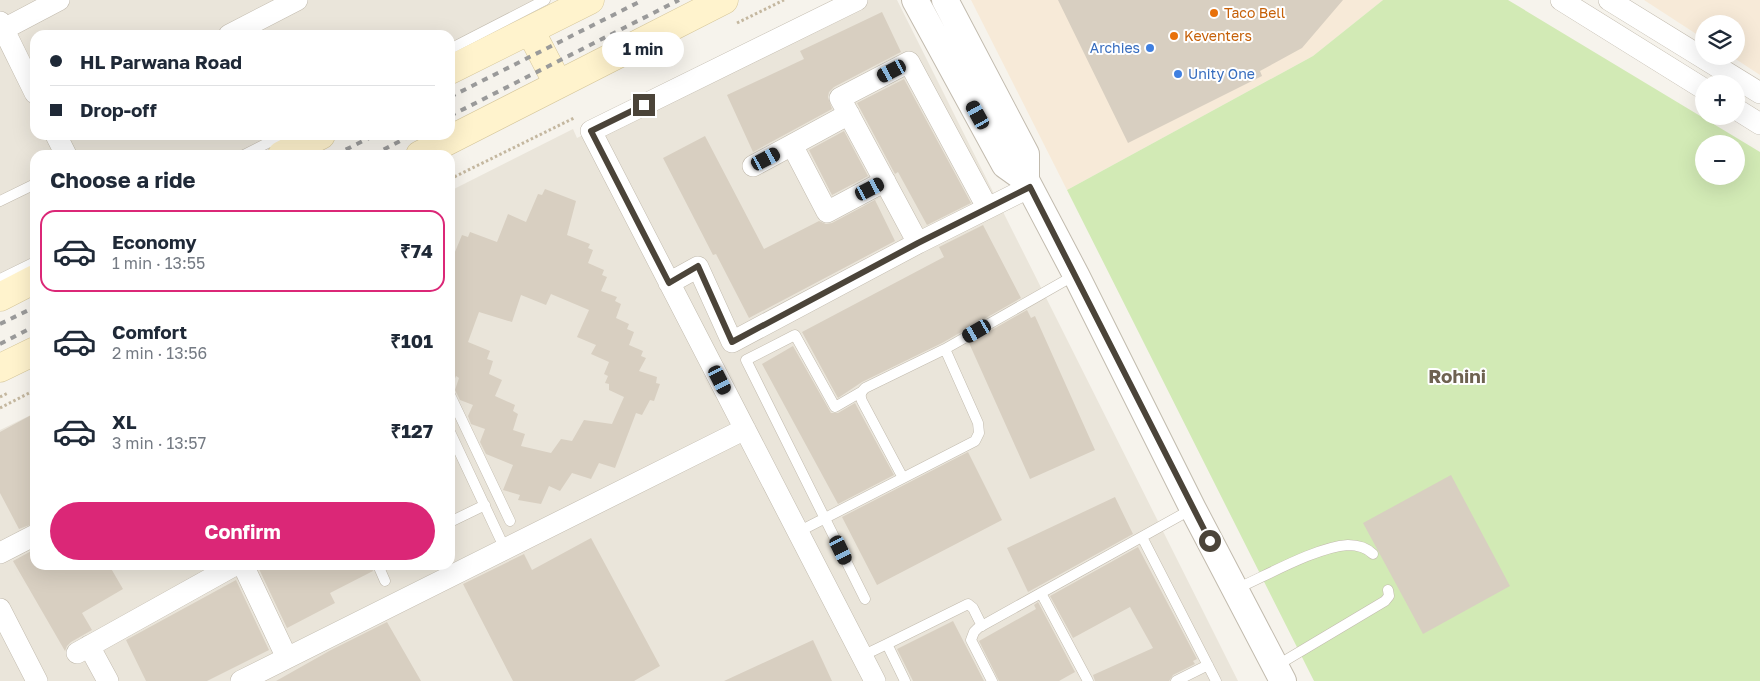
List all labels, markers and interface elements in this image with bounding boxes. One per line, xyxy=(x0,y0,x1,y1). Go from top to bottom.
place label: Taco Bell xyxy=(1224,4,1285,21)
marker: Taco Bell xyxy=(1208,7,1220,19)
map controls xyxy=(1695,15,1745,185)
button: layers xyxy=(1695,15,1745,65)
place label: Keventers xyxy=(1184,27,1252,44)
marker: Keventers xyxy=(1168,30,1180,42)
callout: 1 min xyxy=(603,32,685,68)
text: 1 min xyxy=(623,39,663,59)
place label: Archies xyxy=(1090,39,1140,56)
marker: Archies xyxy=(1144,42,1156,54)
text: HL Parwana Road xyxy=(80,50,242,73)
car xyxy=(875,57,908,85)
place label: Unity One xyxy=(1188,65,1255,82)
marker: Unity One xyxy=(1172,68,1184,80)
button: + xyxy=(1695,75,1745,125)
route end xyxy=(633,94,655,116)
text: Drop-off xyxy=(80,98,157,121)
car xyxy=(964,98,991,132)
button: − xyxy=(1695,135,1745,185)
car xyxy=(749,145,782,173)
text: Choose a ride xyxy=(50,166,196,193)
car xyxy=(853,176,886,202)
icon: car xyxy=(52,229,97,274)
text: Economy xyxy=(112,230,197,253)
text: ₹74 xyxy=(400,239,433,262)
text: 1 min · 13:55 xyxy=(112,253,205,273)
car xyxy=(960,317,993,345)
icon: car xyxy=(52,319,97,364)
text: Comfort xyxy=(112,320,187,343)
text: ₹101 xyxy=(390,329,433,352)
text: 2 min · 13:56 xyxy=(112,343,207,363)
car xyxy=(706,363,733,397)
district label: Rohini xyxy=(1428,364,1486,387)
icon: car xyxy=(52,409,97,454)
text: XL xyxy=(112,410,137,433)
text: ₹127 xyxy=(390,419,433,442)
text: 3 min · 13:57 xyxy=(112,433,206,453)
button: Confirm xyxy=(50,502,435,560)
route start xyxy=(1199,530,1221,552)
car xyxy=(827,533,854,567)

